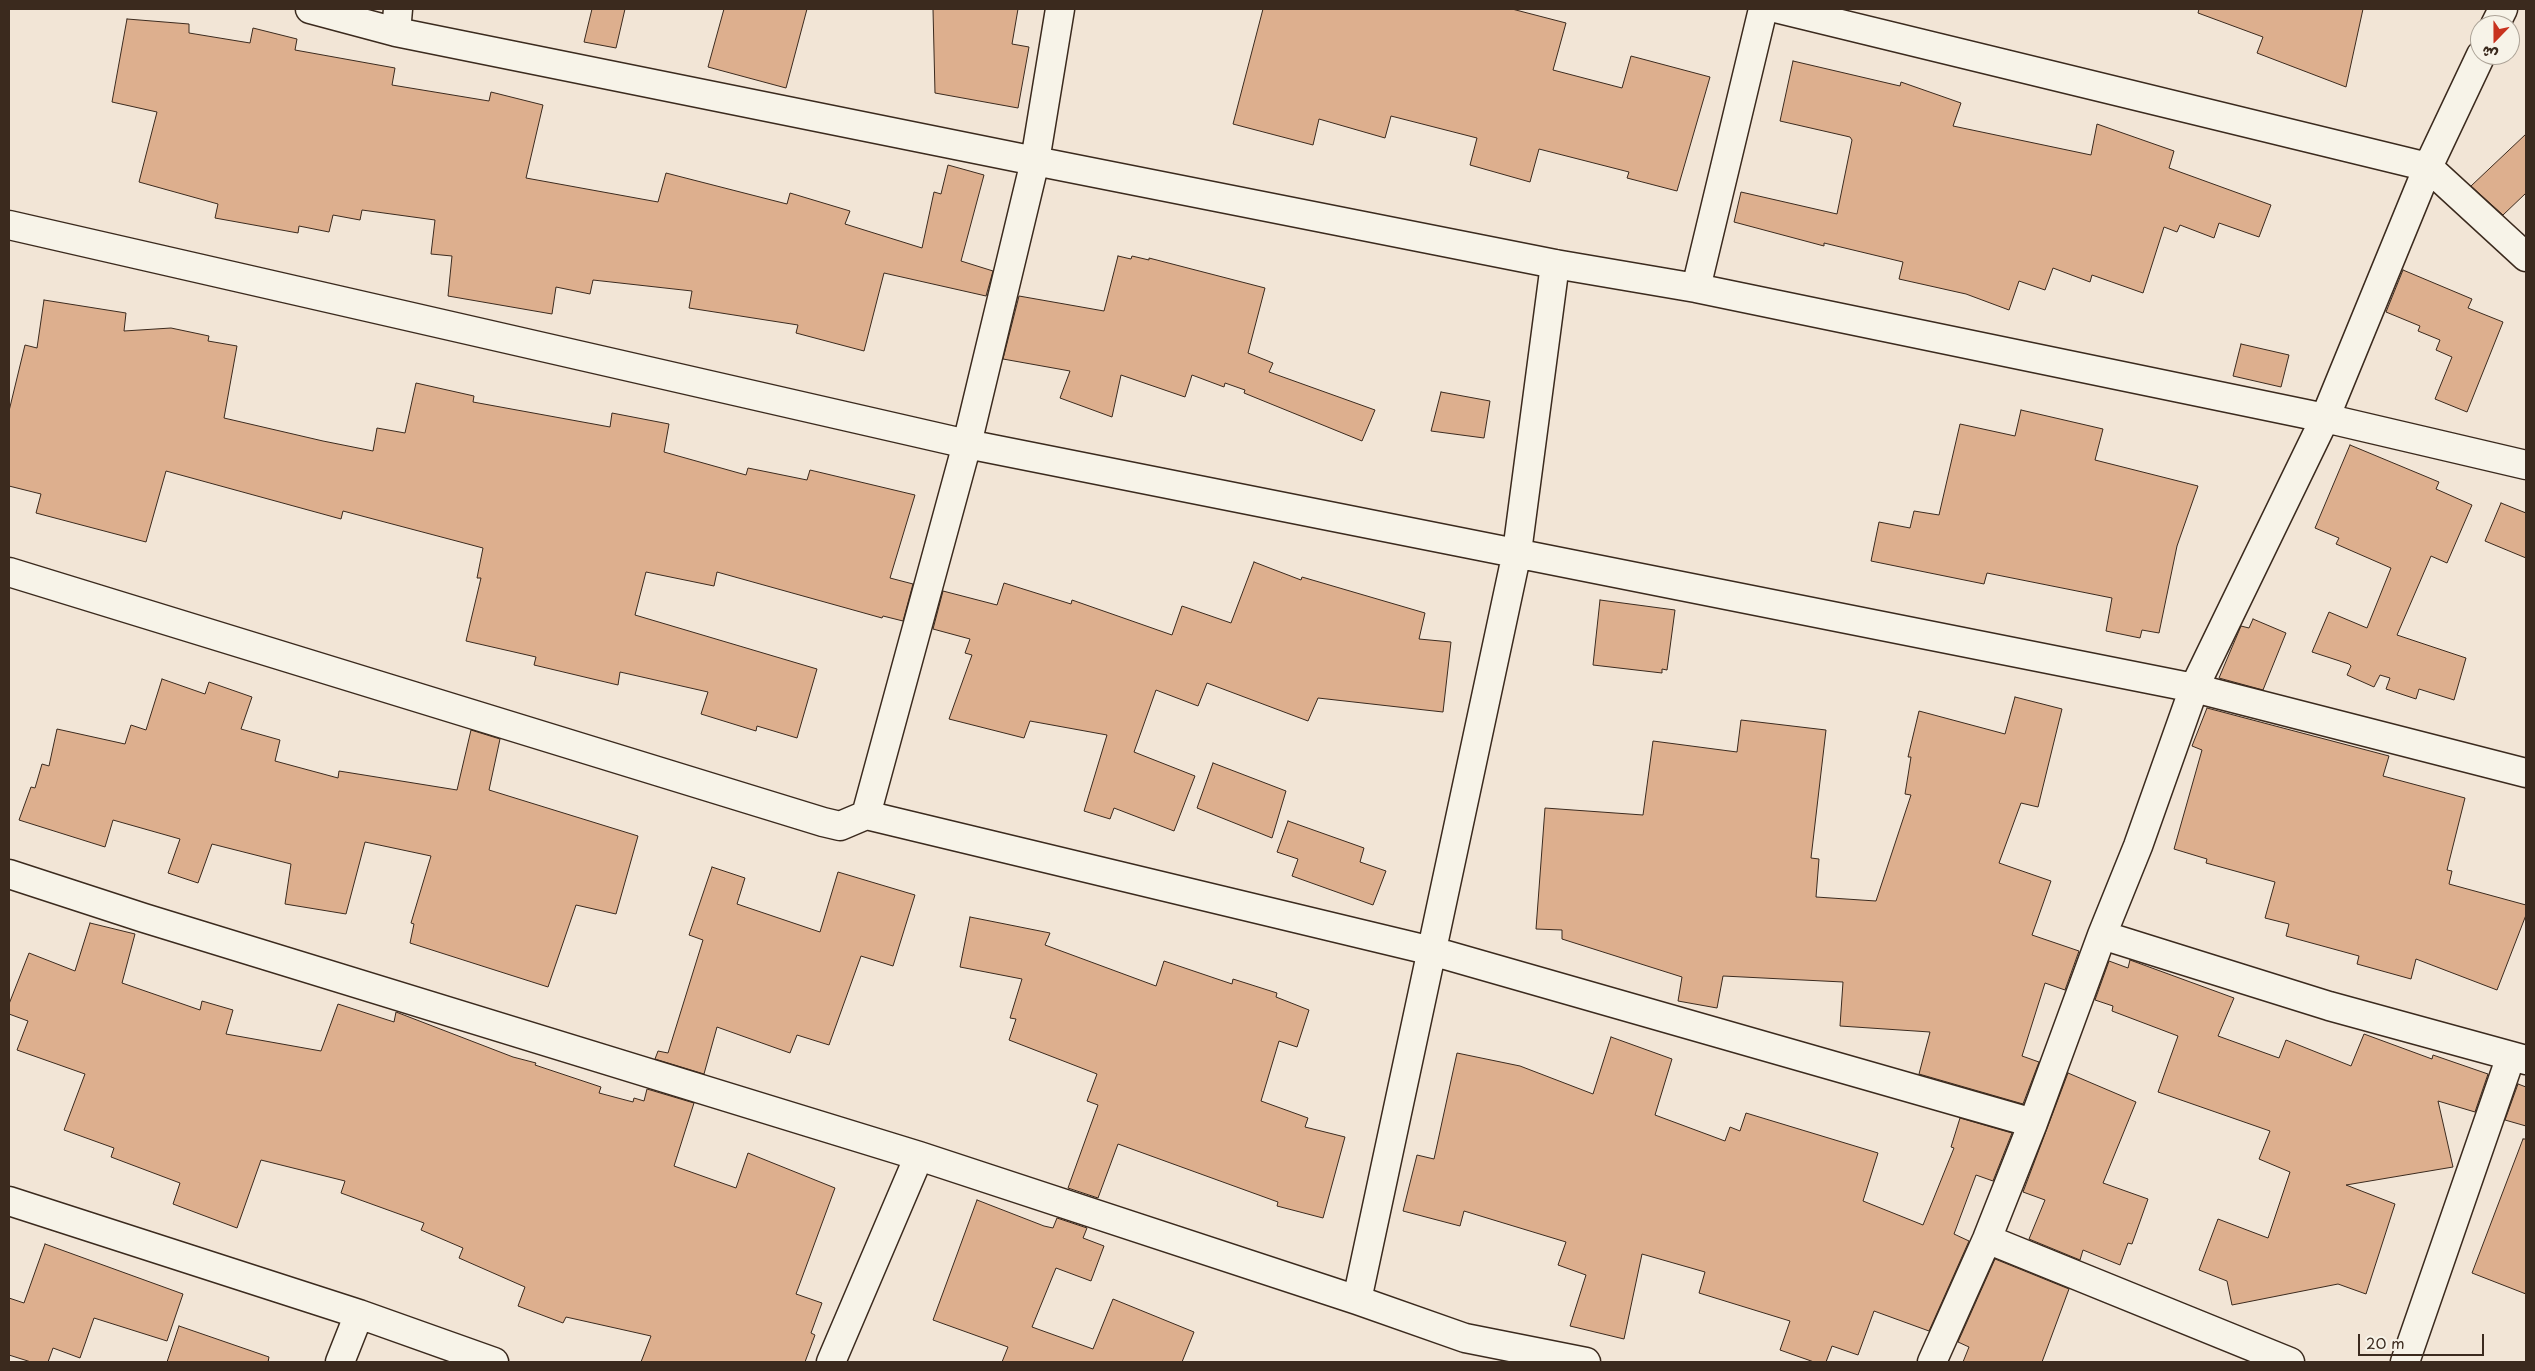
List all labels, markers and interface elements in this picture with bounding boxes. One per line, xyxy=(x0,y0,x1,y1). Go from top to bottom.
north arrow xyxy=(2470,15,2520,65)
text: ش xyxy=(2478,41,2501,66)
scale bar xyxy=(2360,1324,2486,1356)
text: 20 m xyxy=(2366,1331,2405,1354)

